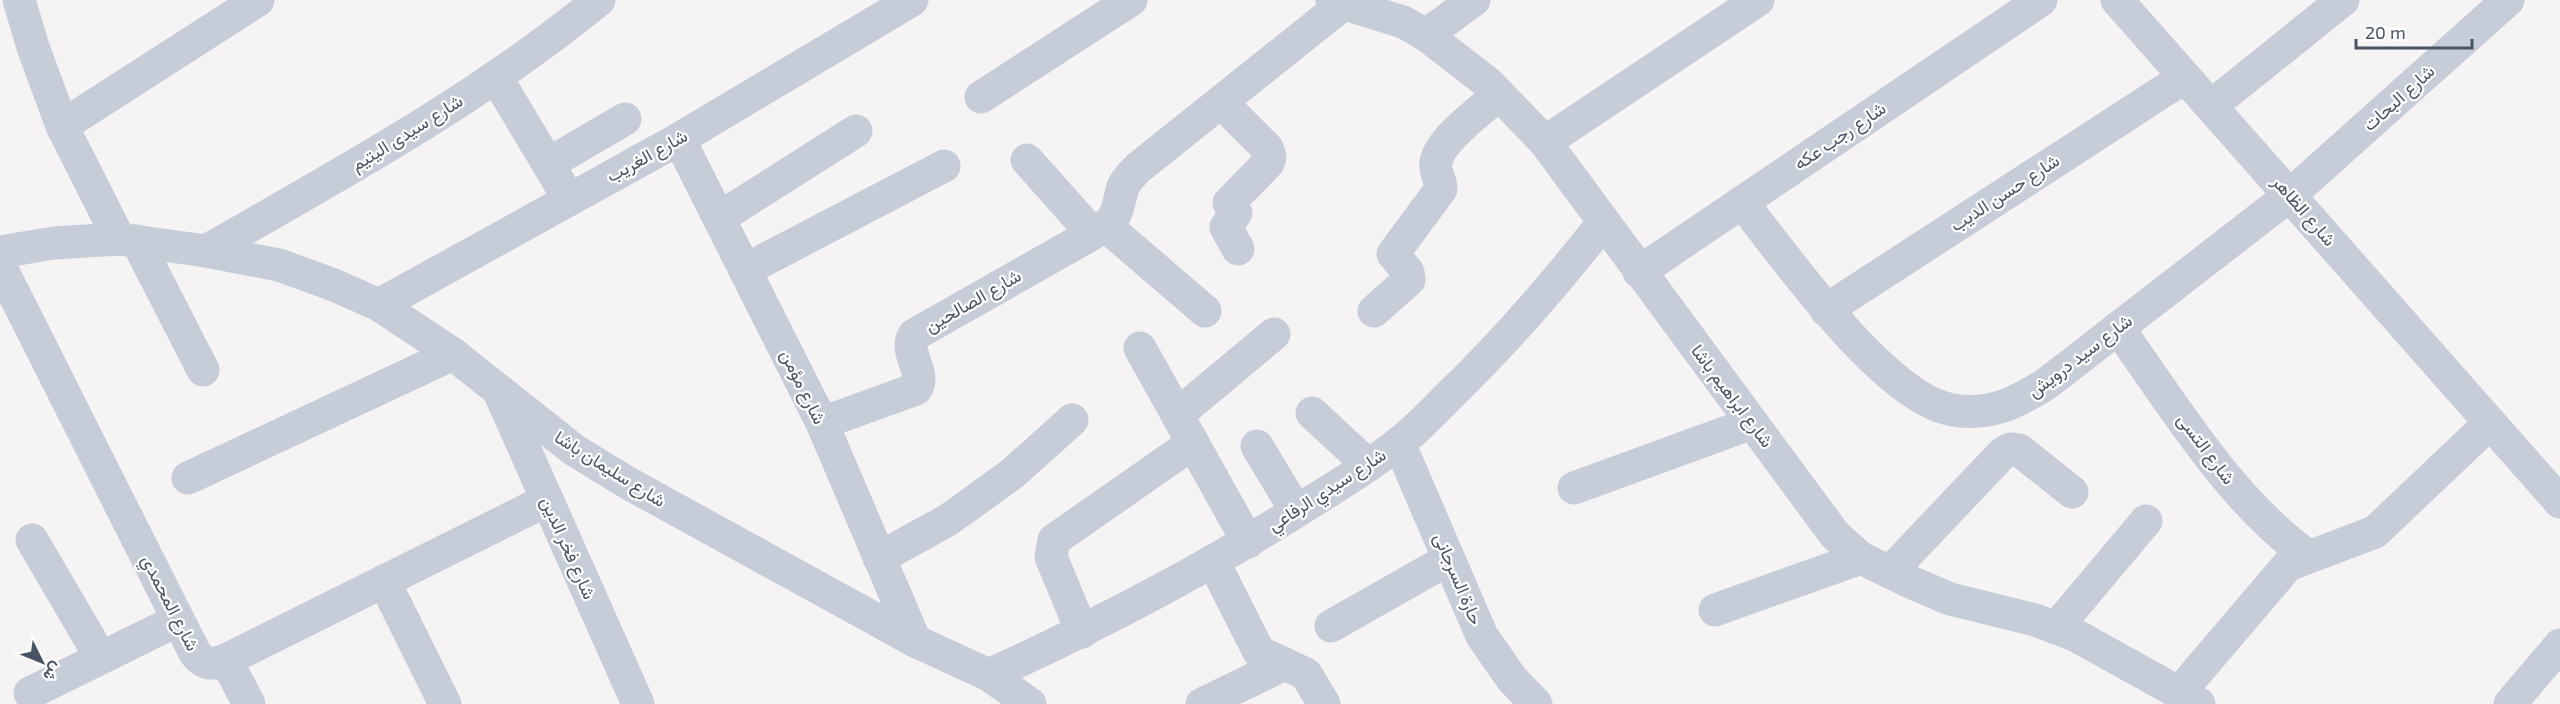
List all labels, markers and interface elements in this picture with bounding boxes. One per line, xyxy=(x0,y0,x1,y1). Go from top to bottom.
scale bar xyxy=(2356,12,2472,50)
text: 20 m xyxy=(2365,21,2406,43)
street label: شارع البحات xyxy=(2358,59,2440,137)
street label: شارع سيدى اليتيم xyxy=(347,89,467,177)
street label: شارع رجب عكه xyxy=(1789,97,1891,175)
street label: شارع الغريب xyxy=(602,124,692,188)
street label: شارع حسن الديب xyxy=(1946,149,2064,237)
street label: شارع الظاهر xyxy=(2266,170,2341,251)
street label: شارع الصالحين xyxy=(921,264,1025,338)
street label: شارع سيد درويش xyxy=(2023,309,2137,403)
street label: شارع ابراهيم باشا xyxy=(1685,340,1779,452)
street label: شارع مؤمن xyxy=(775,346,831,428)
street label: شارع التسى xyxy=(2171,409,2241,489)
street label: شارع سليمان باشا xyxy=(550,425,670,513)
street label: شارع سيدي الرفاعي xyxy=(1263,443,1392,540)
street label: شارع فخر الدين xyxy=(535,493,601,603)
street label: حارة السرجانى xyxy=(1429,529,1488,628)
street label: شارع المحمدي xyxy=(133,551,204,656)
north arrow xyxy=(12,632,72,692)
text: ش xyxy=(39,658,67,686)

